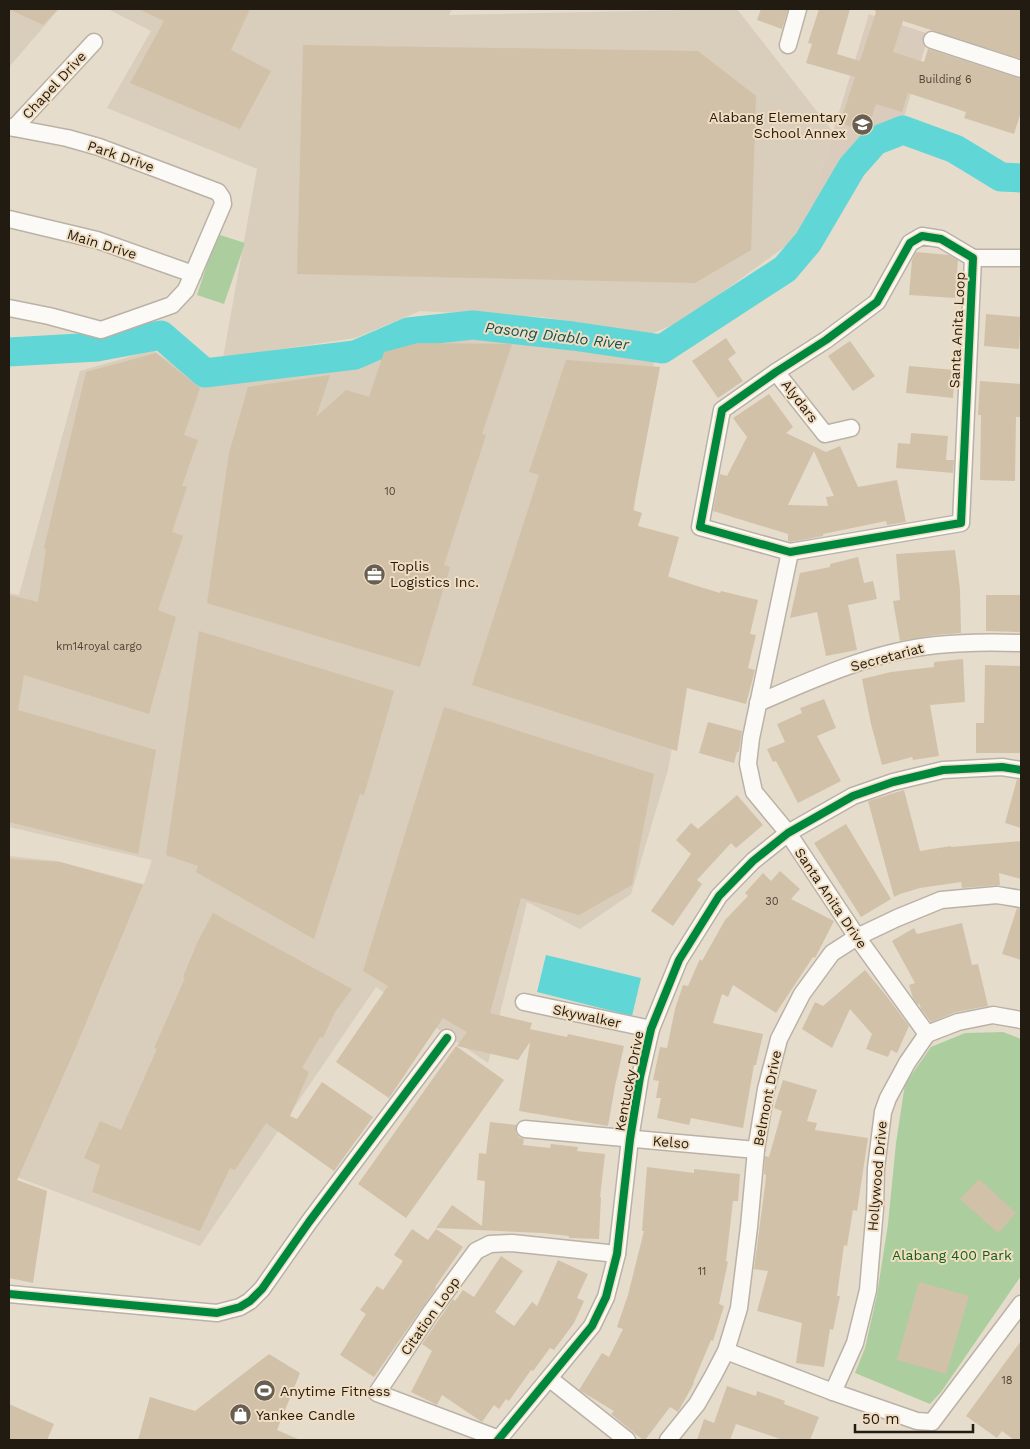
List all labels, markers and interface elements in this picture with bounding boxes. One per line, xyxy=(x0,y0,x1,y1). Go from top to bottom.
street label: Chapel Drive xyxy=(19,48,89,122)
house number: Building 6 xyxy=(918,73,972,86)
place label: Alabang Elementary School Annex xyxy=(709,109,847,141)
school or university icon: Alabang Elementary School Annex xyxy=(850,113,874,137)
street label: Park Drive xyxy=(86,137,156,175)
street label: Main Drive xyxy=(65,226,139,262)
street label: Santa Anita Loop xyxy=(946,271,968,389)
water label: Pasong Diablo River xyxy=(484,318,631,354)
street label: Alydars xyxy=(778,376,822,426)
house number: 10 xyxy=(384,485,396,498)
place label: Toplis Logistics Inc. xyxy=(390,558,479,590)
office icon: Toplis Logistics Inc. xyxy=(362,562,386,586)
house number: km14royal cargo xyxy=(56,640,142,653)
street label: Secretariat xyxy=(849,640,925,674)
street label: Santa Anita Drive xyxy=(791,845,871,951)
house number: 30 xyxy=(765,895,779,908)
street label: Skywalker xyxy=(551,1001,623,1031)
street label: Kentucky Drive xyxy=(611,1029,647,1133)
street label: Belmont Drive xyxy=(750,1049,784,1147)
street label: Hollywood Drive xyxy=(864,1120,890,1232)
street label: Kelso xyxy=(652,1132,690,1152)
park label: Alabang 400 Park xyxy=(892,1247,1012,1263)
house number: 11 xyxy=(698,1265,706,1278)
street label: Citation Loop xyxy=(397,1274,463,1358)
house number: 18 xyxy=(1001,1374,1013,1387)
sports icon: Anytime Fitness xyxy=(252,1379,276,1403)
place label: Anytime Fitness xyxy=(280,1383,390,1399)
scale bar xyxy=(855,1402,972,1434)
shop icon: Yankee Candle xyxy=(228,1403,252,1427)
place label: Yankee Candle xyxy=(256,1407,355,1423)
text: 50 m xyxy=(862,1410,899,1428)

